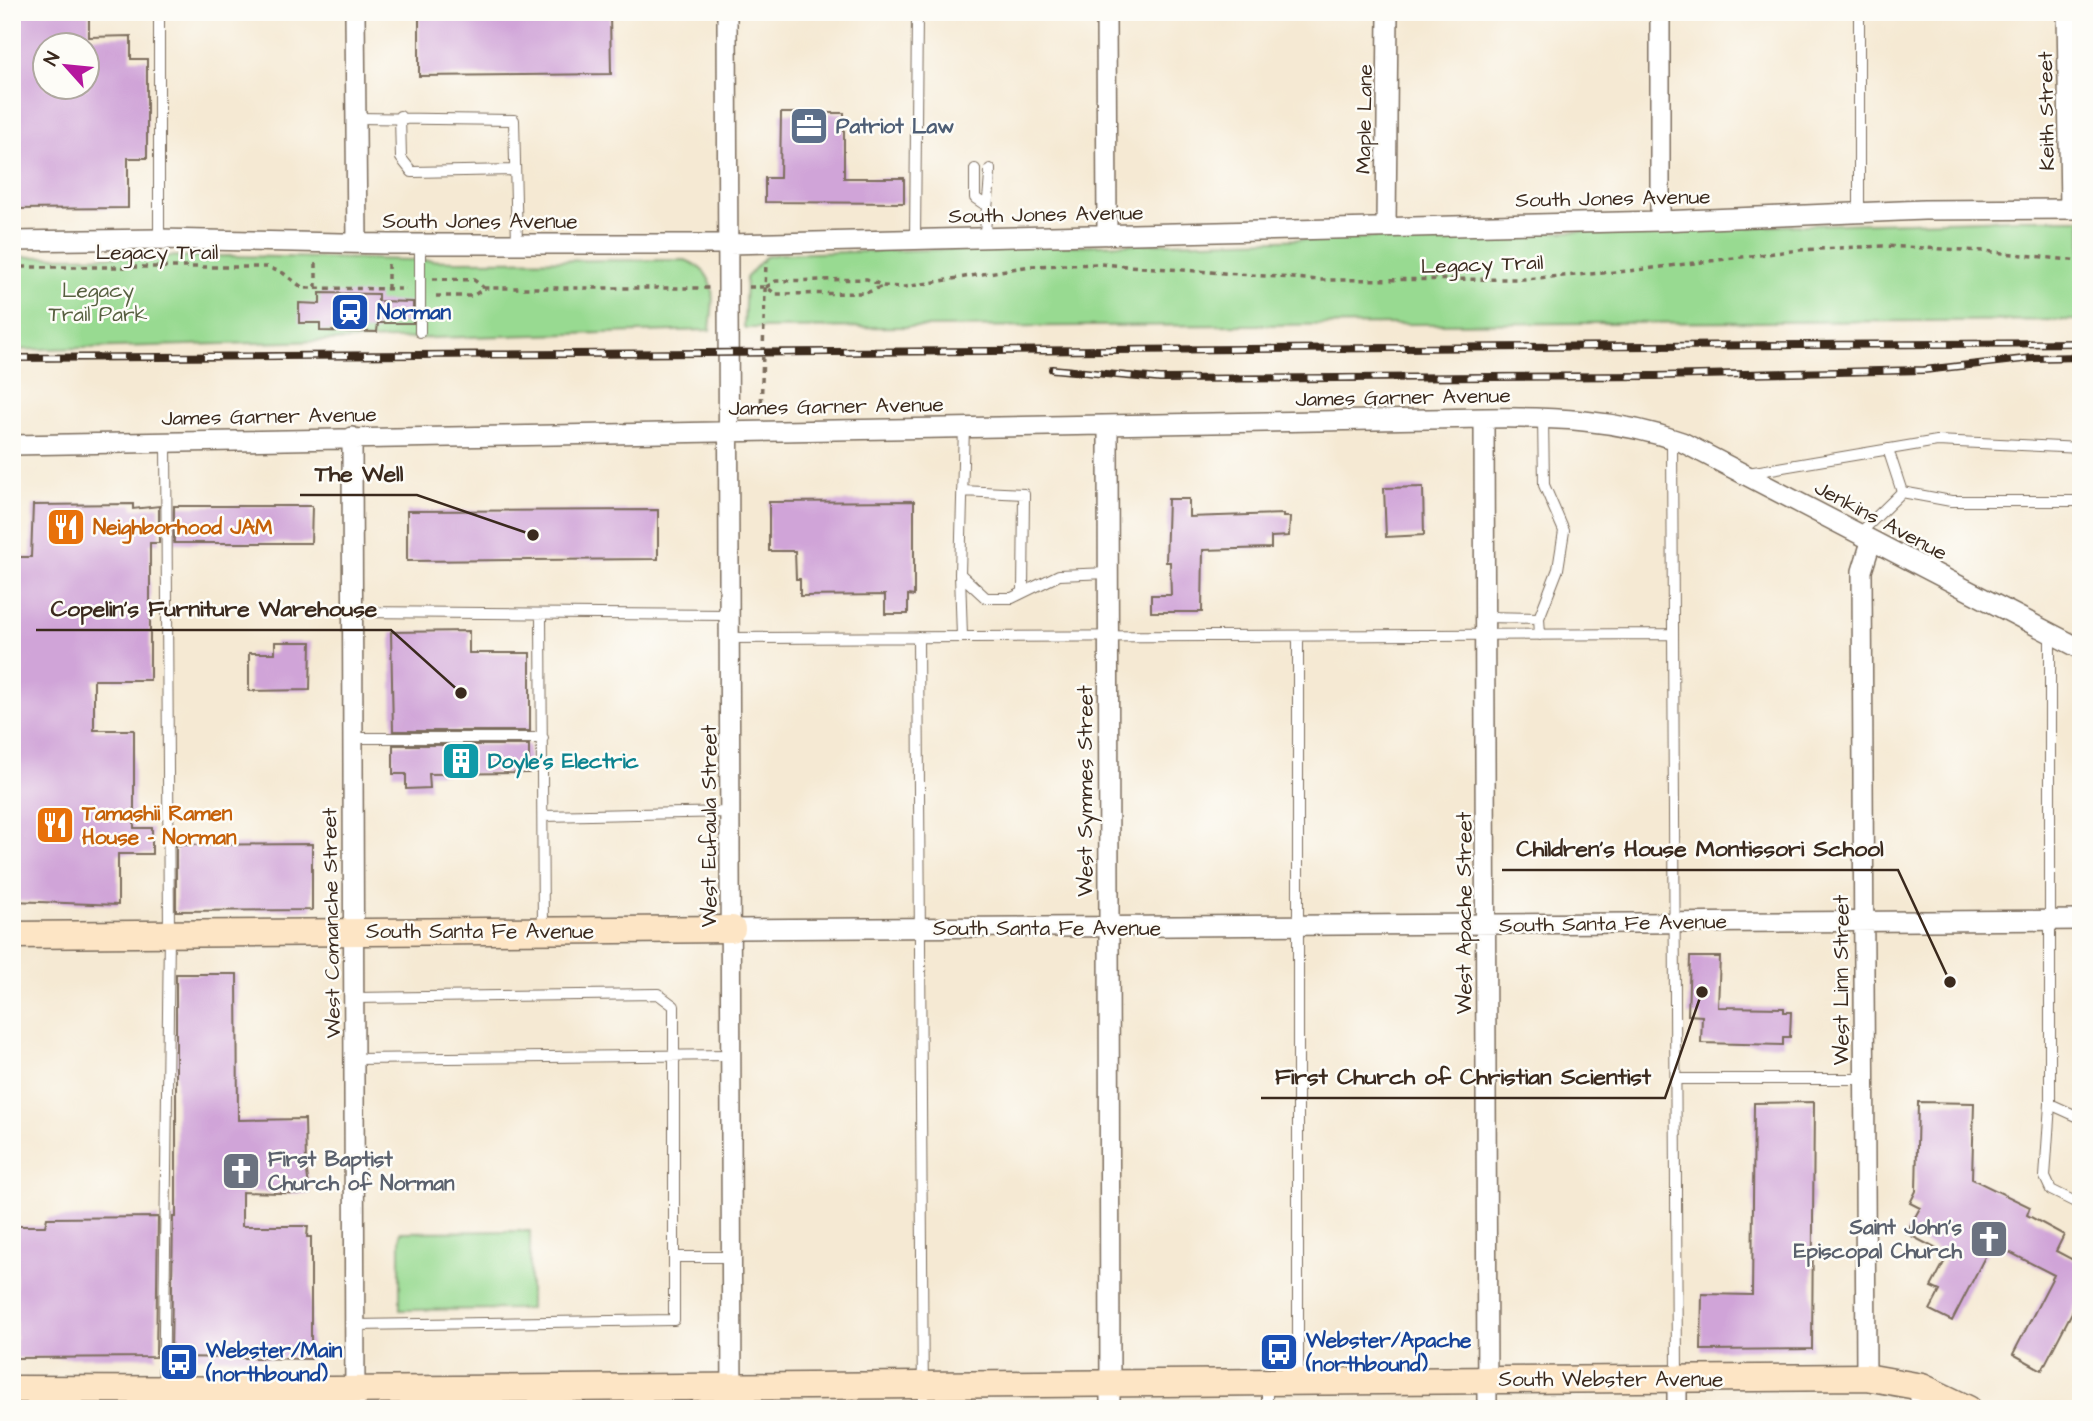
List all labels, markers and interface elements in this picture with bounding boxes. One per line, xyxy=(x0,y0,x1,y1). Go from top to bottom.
north arrow xyxy=(32,32,102,102)
text: N xyxy=(37,47,67,70)
street label: Keith Street xyxy=(2031,51,2062,171)
street label: Maple Lane xyxy=(1349,64,1381,174)
office icon: Patriot Law xyxy=(788,105,830,147)
place label: Patriot Law xyxy=(836,112,954,141)
street label: South Jones Avenue xyxy=(1515,182,1711,215)
street label: South Jones Avenue xyxy=(948,198,1144,231)
street label: South Jones Avenue xyxy=(382,207,578,236)
street label: Legacy Trail xyxy=(96,238,218,269)
street label: Legacy Trail xyxy=(1420,248,1544,283)
park label: Legacy Trail Park xyxy=(49,276,148,329)
station icon: Norman xyxy=(329,291,371,333)
place label: Norman xyxy=(377,298,452,327)
street label: James Garner Avenue xyxy=(1295,381,1511,414)
street label: James Garner Avenue xyxy=(728,390,944,423)
street label: James Garner Avenue xyxy=(161,400,377,433)
callout: The Well xyxy=(300,451,417,495)
text: The Well xyxy=(314,458,404,490)
street label: Jenkins Avenue xyxy=(1809,473,1952,568)
restaurant icon: Neighborhood JAM xyxy=(45,506,87,548)
place label: Neighborhood JAM xyxy=(93,513,273,544)
callout: Copelin's Furniture Warehouse xyxy=(36,586,391,630)
text: Copelin's Furniture Warehouse xyxy=(51,593,378,625)
street label: West Symmes Street xyxy=(1071,685,1102,897)
street label: West Eufaula Street xyxy=(695,724,724,927)
building icon: Doyle's Electric xyxy=(440,740,482,782)
place label: Doyle's Electric xyxy=(488,747,640,779)
place label: Tamashii Ramen House - Norman xyxy=(81,799,237,852)
restaurant icon: Tamashii Ramen House - Norman xyxy=(34,804,76,846)
street label: West Comanche Street xyxy=(315,807,348,1039)
street label: West Apache Street xyxy=(1450,811,1480,1014)
callout: Children's House Montissori School xyxy=(1502,826,1898,870)
text: Children's House Montissori School xyxy=(1516,833,1884,865)
street label: West Linn Street xyxy=(1827,894,1856,1065)
street label: South Santa Fe Avenue xyxy=(1499,907,1727,940)
street label: South Santa Fe Avenue xyxy=(933,914,1161,943)
street label: South Santa Fe Avenue xyxy=(366,917,594,946)
callout: First Church of Christian Scientist xyxy=(1261,1054,1665,1098)
text: First Church of Christian Scientist xyxy=(1275,1061,1652,1093)
place label: First Baptist Church of Norman xyxy=(268,1145,455,1198)
church icon: First Baptist Church of Norman xyxy=(220,1150,262,1192)
place label: Saint John's Episcopal Church xyxy=(1794,1213,1963,1267)
church icon: Saint John's Episcopal Church xyxy=(1968,1218,2010,1260)
place label: Webster/Apache (northbound) xyxy=(1305,1326,1472,1379)
bus stop icon: Webster/Apache (northbound) xyxy=(1258,1331,1300,1373)
place label: Webster/Main (northbound) xyxy=(205,1336,343,1389)
bus stop icon: Webster/Main (northbound) xyxy=(158,1341,200,1383)
street label: South Webster Avenue xyxy=(1499,1365,1723,1394)

